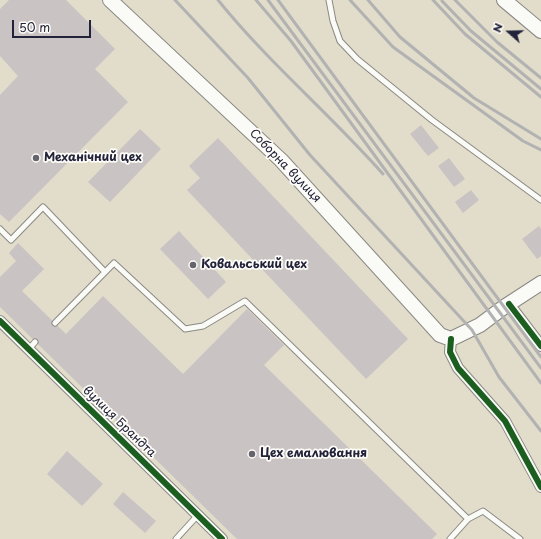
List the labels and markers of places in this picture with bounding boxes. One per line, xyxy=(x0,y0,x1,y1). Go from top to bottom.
place label: Механічний цех xyxy=(44,151,142,165)
marker: Механічний цех xyxy=(31,153,41,163)
place label: Ковальський цех xyxy=(201,258,307,272)
marker: Ковальський цех xyxy=(188,260,198,270)
place label: Цех емалювання xyxy=(260,447,367,461)
marker: Цех емалювання xyxy=(247,449,257,459)

